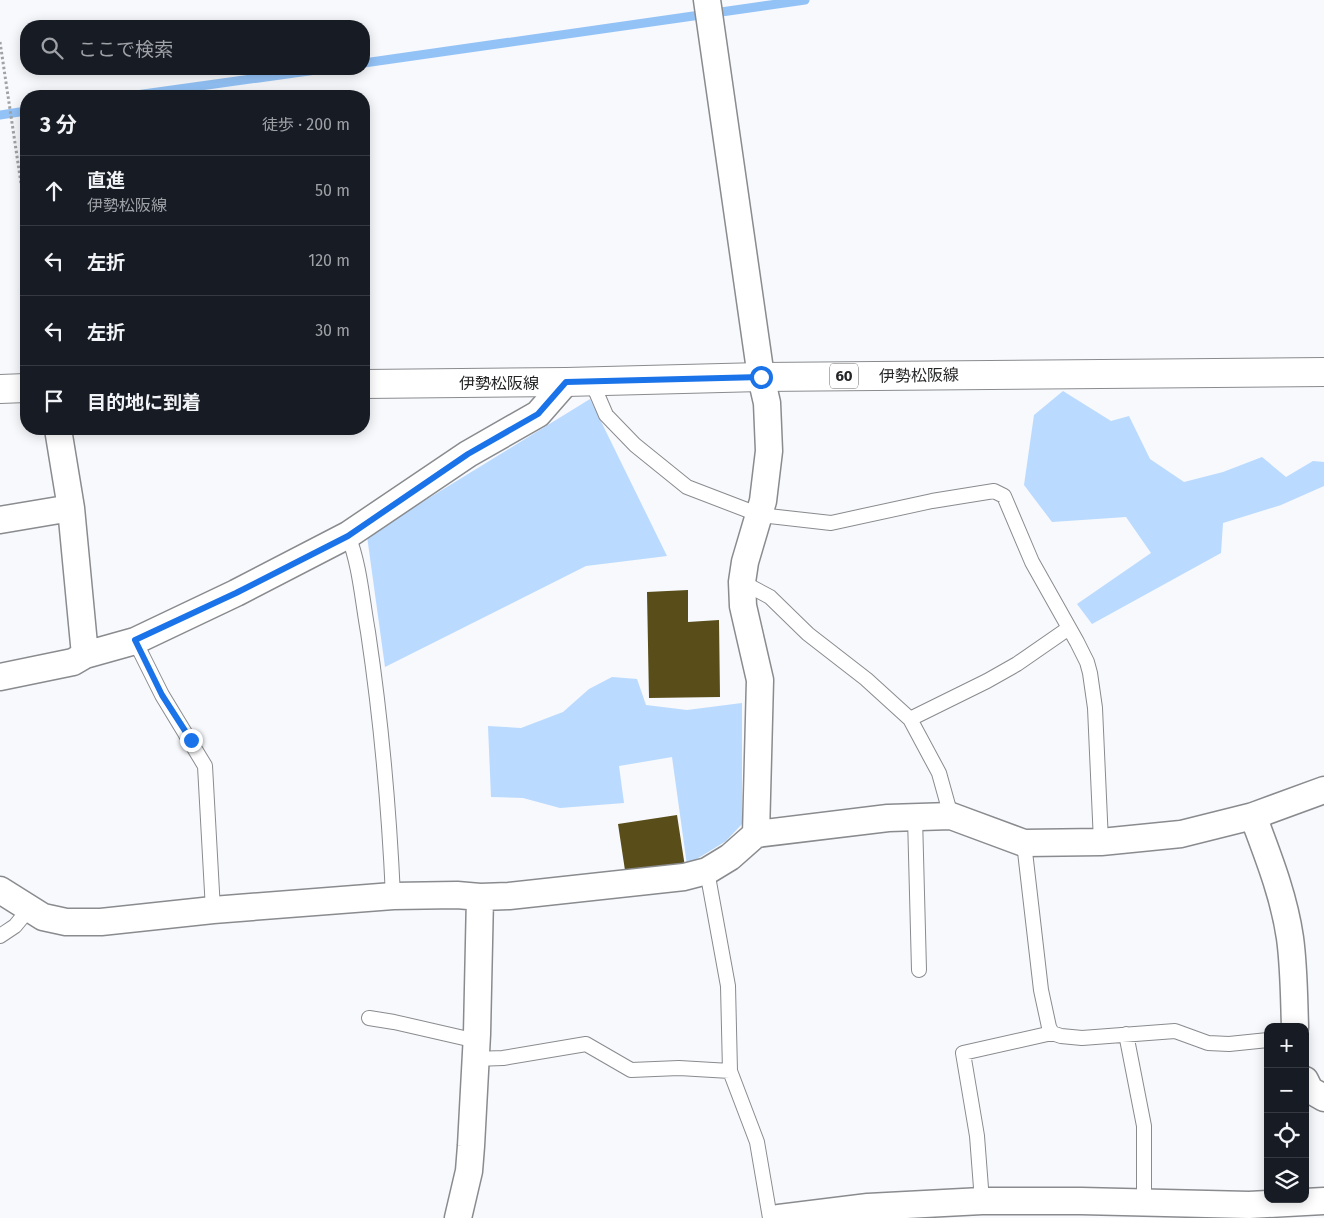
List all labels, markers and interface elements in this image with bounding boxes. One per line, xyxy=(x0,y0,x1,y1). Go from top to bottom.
search box xyxy=(20,20,370,75)
icon: search xyxy=(38,34,66,62)
text: ここで検索 xyxy=(78,38,173,61)
text: 3 分 xyxy=(40,112,77,138)
text: 徒歩 · 200 m xyxy=(262,115,350,134)
text: 直進 xyxy=(87,169,125,192)
icon: ahead xyxy=(40,177,68,205)
text: 50 m xyxy=(315,181,350,200)
text: 伊勢松阪線 xyxy=(87,196,167,215)
icon: left xyxy=(40,247,68,275)
text: 左折 xyxy=(87,251,125,274)
text: 120 m xyxy=(308,251,350,270)
icon: left xyxy=(40,317,68,345)
text: 左折 xyxy=(87,321,125,344)
text: 30 m xyxy=(315,321,350,340)
road number: 60 xyxy=(830,364,858,388)
street label: 伊勢松阪線 xyxy=(879,365,959,386)
route start xyxy=(750,366,773,389)
street label: 伊勢松阪線 xyxy=(459,374,539,393)
icon: arrive xyxy=(40,387,68,415)
text: 目的地に到着 xyxy=(87,391,201,414)
route end xyxy=(180,729,203,752)
map controls xyxy=(1264,1023,1309,1203)
button: + xyxy=(1264,1023,1309,1068)
button: − xyxy=(1264,1068,1309,1113)
button: locate xyxy=(1264,1113,1309,1158)
button: layers xyxy=(1264,1158,1309,1203)

